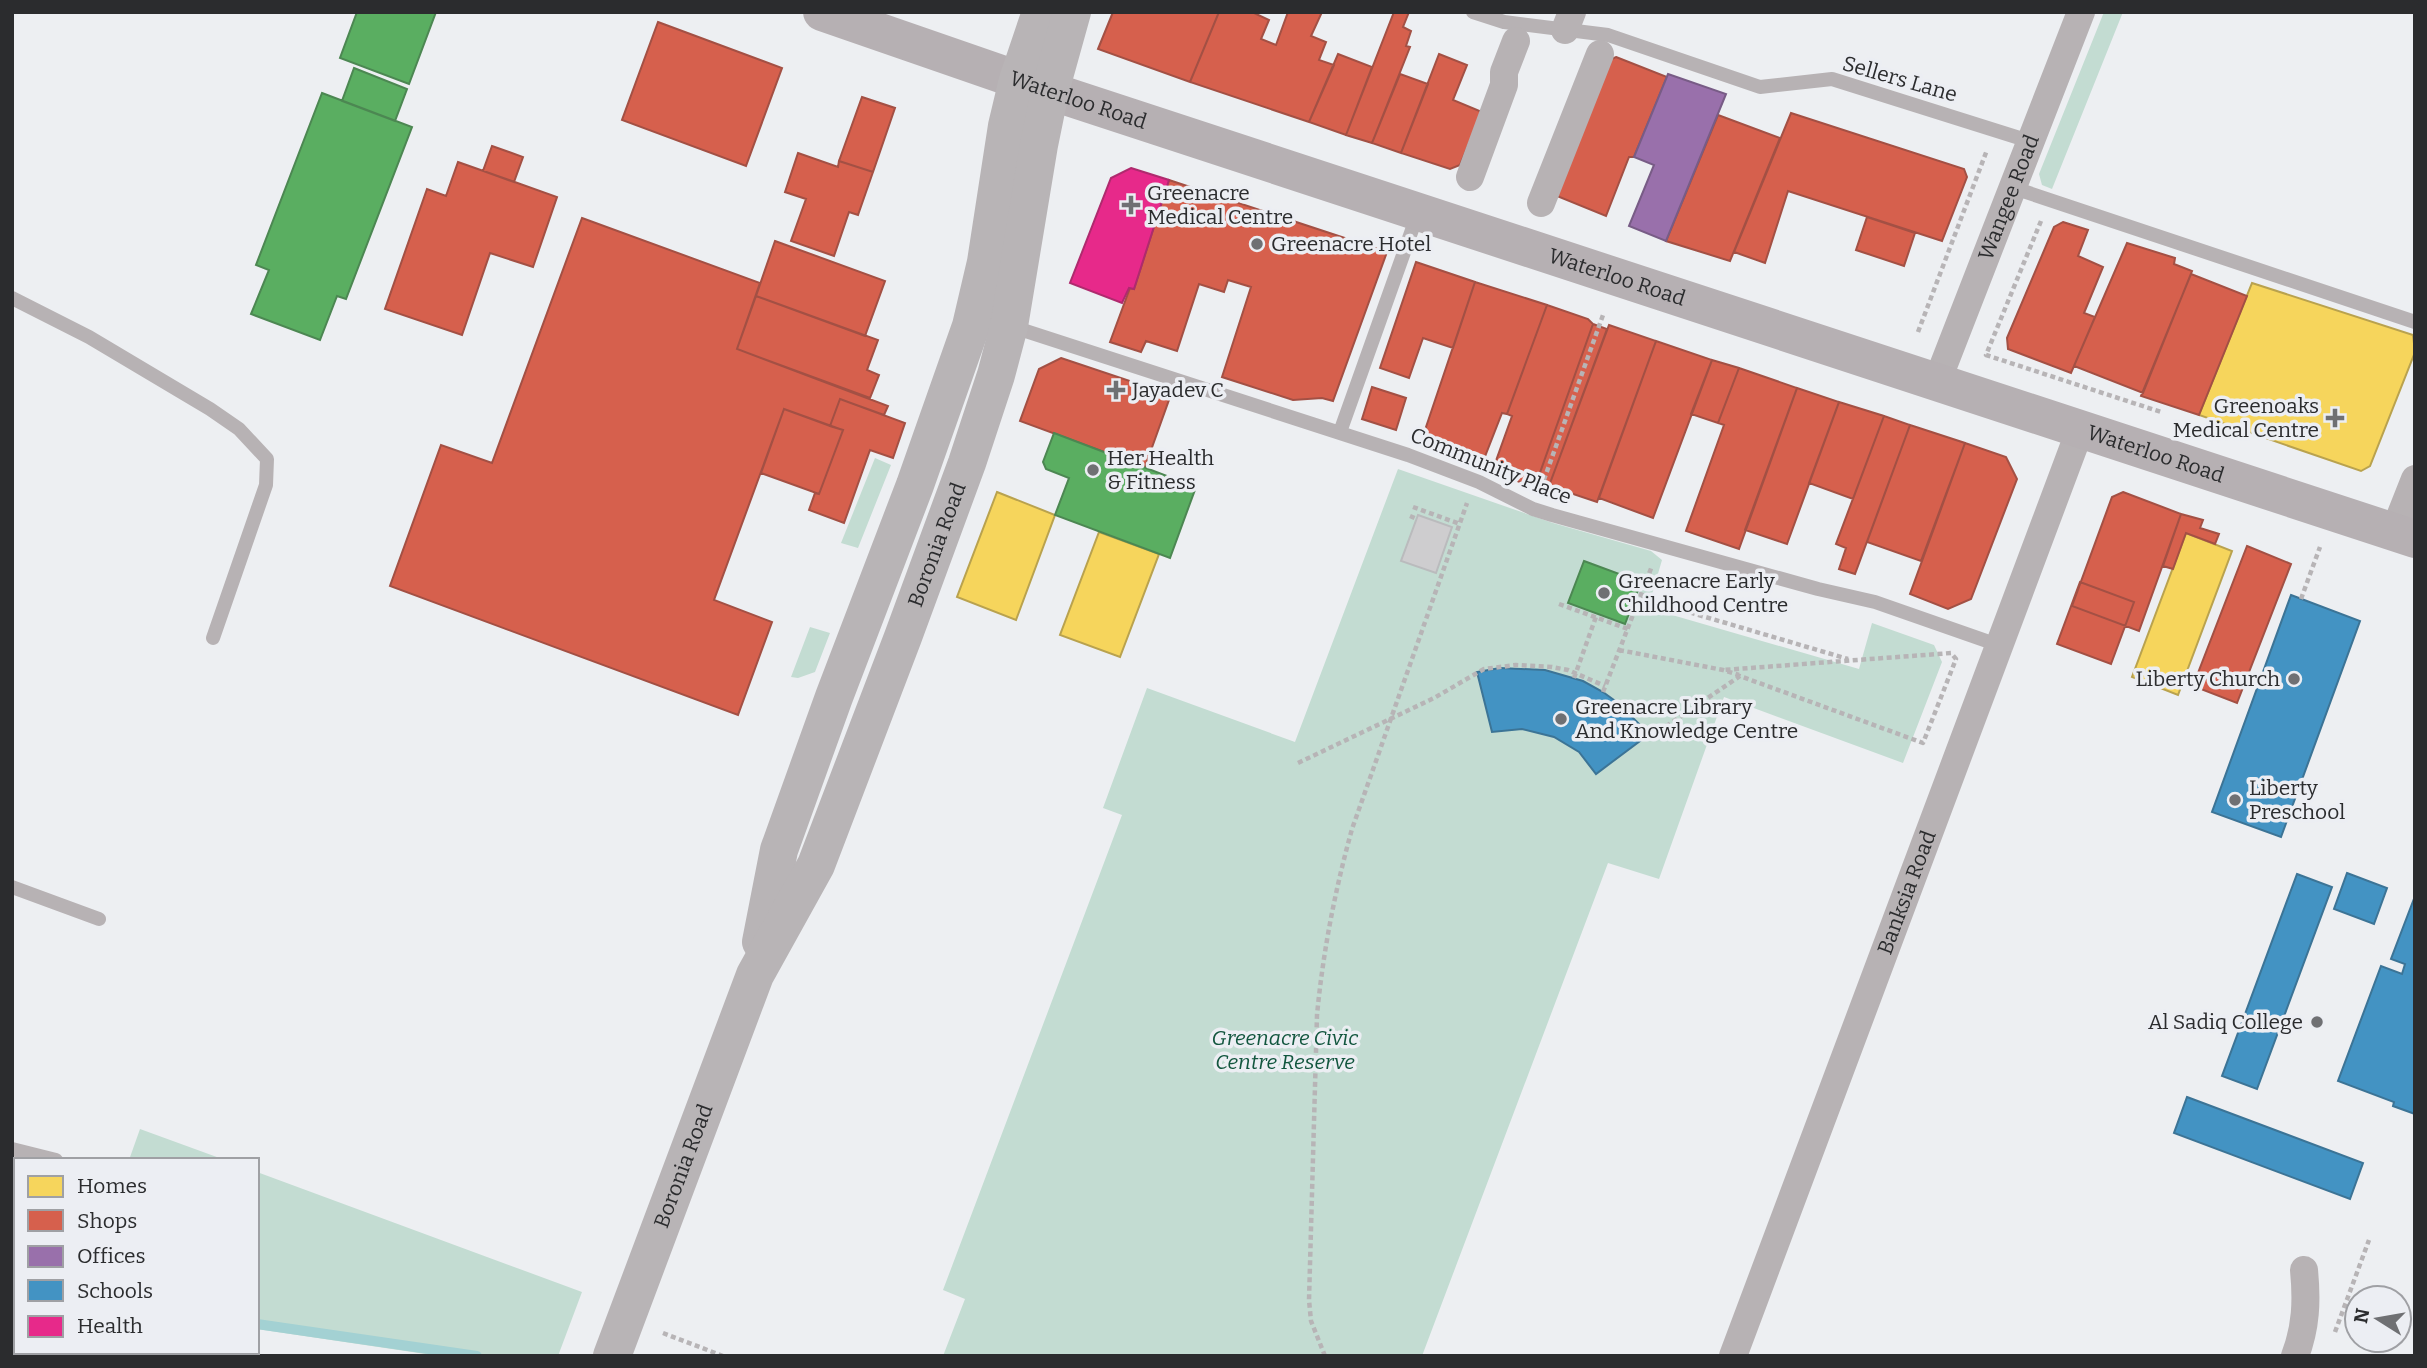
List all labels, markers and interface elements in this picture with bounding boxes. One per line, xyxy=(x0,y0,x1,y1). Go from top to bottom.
street label: Sellers Lane xyxy=(1840,50,1960,108)
street label: Waterloo Road xyxy=(1006,65,1150,135)
street label: Wangee Road xyxy=(1973,131,2045,264)
place label: Greenacre Medical Centre xyxy=(1147,180,1293,230)
marker: Greenacre Medical Centre xyxy=(1121,195,1141,215)
place label: Greenacre Hotel xyxy=(1271,231,1431,257)
marker: Greenacre Hotel xyxy=(1249,236,1265,252)
street label: Waterloo Road xyxy=(1545,242,1689,312)
place label: Jayadev C xyxy=(1131,377,1224,403)
marker: Jayadev C xyxy=(1106,380,1126,400)
place label: Greenoaks Medical Centre xyxy=(2173,393,2319,443)
marker: Greenoaks Medical Centre xyxy=(2325,408,2345,428)
street label: Waterloo Road xyxy=(2084,419,2228,489)
street label: Community Place xyxy=(1407,422,1575,510)
place label: Her Health & Fitness xyxy=(1107,445,1214,495)
marker: Her Health & Fitness xyxy=(1085,462,1101,478)
street label: Boronia Road xyxy=(902,479,972,611)
place label: Greenacre Early Childhood Centre xyxy=(1618,568,1788,618)
marker: Greenacre Early Childhood Centre xyxy=(1596,585,1612,601)
place label: Liberty Church xyxy=(2136,666,2280,692)
marker: Liberty Church xyxy=(2286,671,2302,687)
place label: Greenacre Library And Knowledge Centre xyxy=(1575,694,1798,744)
marker: Greenacre Library And Knowledge Centre xyxy=(1553,711,1569,727)
place label: Liberty Preschool xyxy=(2249,775,2345,825)
marker: Liberty Preschool xyxy=(2227,792,2243,808)
street label: Banksia Road xyxy=(1872,827,1942,958)
place label: Al Sadiq College xyxy=(2148,1009,2303,1035)
marker: Al Sadiq College xyxy=(2309,1014,2325,1030)
park label: Greenacre Civic Centre Reserve xyxy=(1212,1025,1358,1075)
street label: Boronia Road xyxy=(648,1100,718,1232)
legend xyxy=(14,1158,259,1354)
text: Homes xyxy=(77,1173,147,1199)
text: Shops xyxy=(77,1208,137,1234)
text: Offices xyxy=(77,1243,146,1269)
text: Schools xyxy=(77,1278,153,1304)
north arrow xyxy=(2343,1284,2413,1354)
text: N xyxy=(2349,1306,2375,1325)
text: Health xyxy=(77,1313,143,1339)

